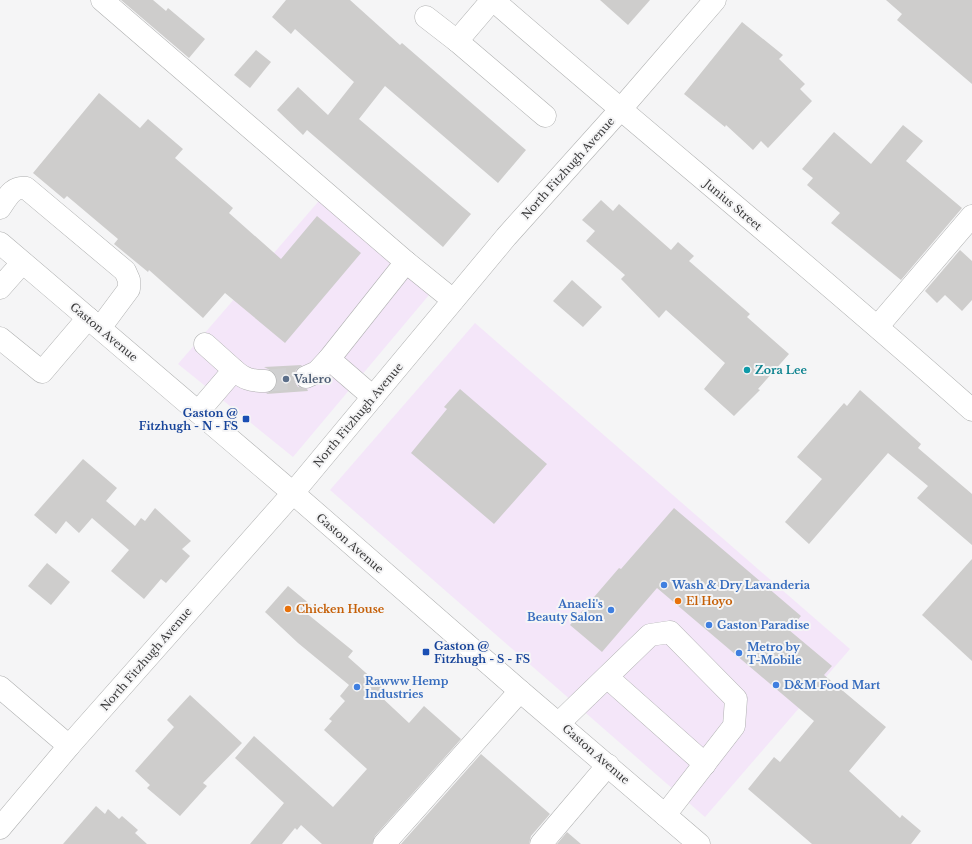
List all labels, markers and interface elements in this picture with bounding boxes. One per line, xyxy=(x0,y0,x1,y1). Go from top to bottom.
street label: North Fitzhugh Avenue xyxy=(519,114,617,222)
street label: Junius Street xyxy=(700,175,765,234)
street label: Gaston Avenue xyxy=(67,300,141,364)
street label: North Fitzhugh Avenue xyxy=(310,360,406,470)
place label: Zora Lee xyxy=(755,363,807,377)
marker: Zora Lee xyxy=(742,365,752,375)
place label: Valero xyxy=(293,372,331,386)
marker: Valero xyxy=(281,374,291,384)
place label: Gaston @ Fitzhugh - N - FS xyxy=(139,406,238,433)
marker: Gaston @ Fitzhugh - N - FS xyxy=(241,414,251,424)
street label: Gaston Avenue xyxy=(314,510,386,576)
place label: Wash & Dry Lavanderia xyxy=(671,578,811,592)
marker: Wash & Dry Lavanderia xyxy=(659,580,669,590)
place label: El Hoyo xyxy=(686,594,733,608)
marker: El Hoyo xyxy=(673,596,683,606)
place label: Anaeli's Beauty Salon xyxy=(527,597,603,624)
place label: Chicken House xyxy=(296,602,385,616)
marker: Chicken House xyxy=(283,604,293,614)
street label: North Fitzhugh Avenue xyxy=(97,605,195,713)
marker: Anaeli's Beauty Salon xyxy=(606,605,616,615)
place label: Gaston Paradise xyxy=(717,618,810,632)
marker: Gaston Paradise xyxy=(704,620,714,630)
place label: Gaston @ Fitzhugh - S - FS xyxy=(434,639,530,666)
place label: Metro by T-Mobile xyxy=(747,640,802,667)
marker: Gaston @ Fitzhugh - S - FS xyxy=(421,647,431,657)
marker: Metro by T-Mobile xyxy=(734,648,744,658)
place label: Rawww Hemp Industries xyxy=(365,674,449,701)
place label: D&M Food Mart xyxy=(784,678,881,692)
marker: D&M Food Mart xyxy=(771,680,781,690)
marker: Rawww Hemp Industries xyxy=(352,682,362,692)
street label: Gaston Avenue xyxy=(560,721,632,787)

